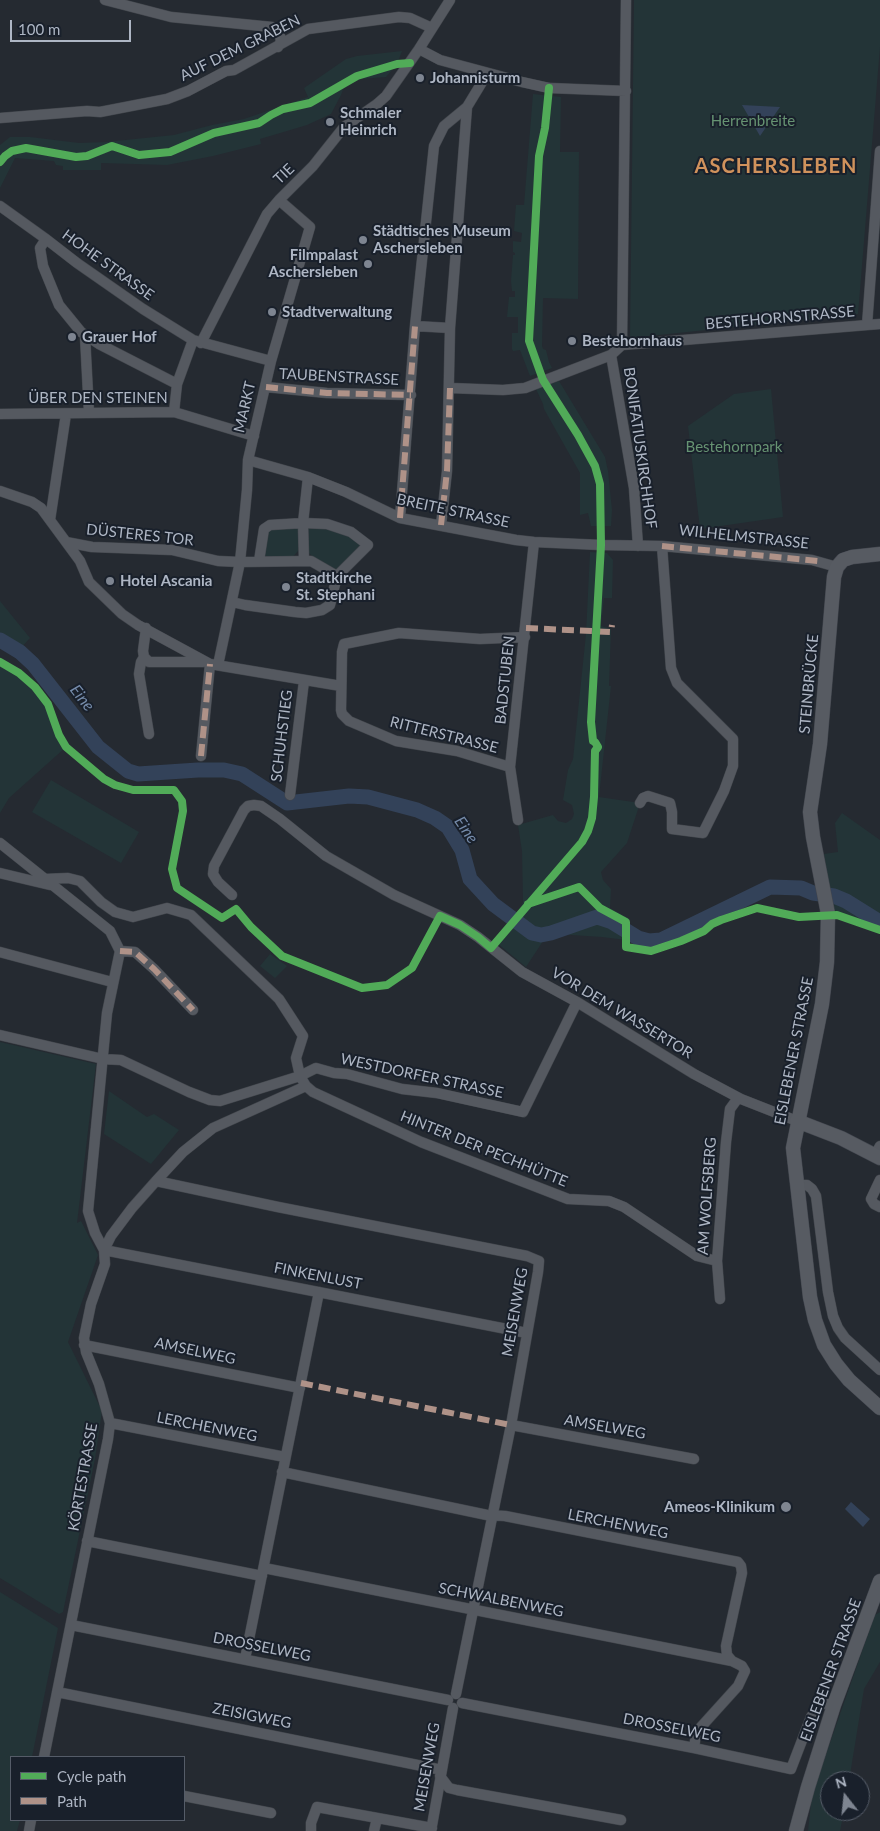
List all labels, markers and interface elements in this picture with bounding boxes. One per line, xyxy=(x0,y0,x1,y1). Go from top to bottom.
scale bar xyxy=(12,10,134,42)
street label: AUF DEM GRABEN xyxy=(177,11,303,85)
text: 100 m xyxy=(18,20,60,38)
place label: Johannisturm xyxy=(430,69,520,87)
marker: Johannisturm xyxy=(414,72,426,84)
place label: Schmaler Heinrich xyxy=(340,104,401,139)
park label: Herrenbreite xyxy=(711,112,795,130)
marker: Schmaler Heinrich xyxy=(324,116,336,128)
district label: ASCHERSLEBEN xyxy=(693,155,859,179)
street label: TIE xyxy=(270,160,298,188)
place label: Städtisches Museum Aschersleben xyxy=(373,222,511,257)
street label: HOHE STRASSE xyxy=(59,226,157,304)
marker: Städtisches Museum Aschersleben xyxy=(357,234,369,246)
place label: Filmpalast Aschersleben xyxy=(268,246,358,281)
marker: Filmpalast Aschersleben xyxy=(362,258,374,270)
place label: Stadtverwaltung xyxy=(282,303,392,321)
street label: BESTEHORNSTRASSE xyxy=(705,303,855,333)
marker: Stadtverwaltung xyxy=(266,306,278,318)
place label: Grauer Hof xyxy=(82,328,157,346)
marker: Grauer Hof xyxy=(66,331,78,343)
place label: Bestehornhaus xyxy=(582,332,682,350)
marker: Bestehornhaus xyxy=(566,335,578,347)
street label: TAUBENSTRASSE xyxy=(279,365,399,389)
street label: BONIFATIUSKIRCHHOF xyxy=(620,366,660,530)
street label: MARKT xyxy=(230,380,260,434)
street label: ÜBER DEN STEINEN xyxy=(28,389,168,407)
park label: Bestehornpark xyxy=(686,438,782,456)
street label: BREITE STRASSE xyxy=(395,490,511,532)
street label: DÜSTERES TOR xyxy=(85,520,195,550)
street label: WILHELMSTRASSE xyxy=(678,521,810,553)
place label: Stadtkirche St. Stephani xyxy=(296,569,375,604)
place label: Hotel Ascania xyxy=(120,572,212,590)
marker: Hotel Ascania xyxy=(104,575,116,587)
marker: Stadtkirche St. Stephani xyxy=(280,581,292,593)
street label: STEINBRÜCKE xyxy=(796,633,822,735)
street label: BADSTUBEN xyxy=(491,635,519,725)
water label: Eine xyxy=(66,681,98,715)
street label: SCHUHSTIEG xyxy=(267,689,297,783)
street label: RITTERSTRASSE xyxy=(388,713,500,757)
water label: Eine xyxy=(450,813,482,847)
street label: VOR DEM WASSERTOR xyxy=(548,964,696,1062)
street label: EISLEBENER STRASSE xyxy=(771,975,817,1127)
street label: WESTDORFER STRASSE xyxy=(339,1050,505,1102)
street label: HINTER DER PECHHÜTTE xyxy=(398,1107,570,1191)
street label: AM WOLFSBERG xyxy=(694,1137,720,1255)
street label: FINKENLUST xyxy=(272,1259,364,1293)
street label: MEISENWEG xyxy=(498,1266,532,1358)
street label: AMSELWEG xyxy=(153,1334,237,1368)
street label: LERCHENWEG xyxy=(155,1408,259,1446)
street label: AMSELWEG xyxy=(563,1411,647,1443)
street label: KÖRTESTRASSE xyxy=(65,1422,101,1532)
place label: Ameos-Klinikum xyxy=(664,1498,775,1516)
marker: Ameos-Klinikum xyxy=(779,1500,793,1514)
street label: LERCHENWEG xyxy=(566,1505,670,1543)
street label: SCHWALBENWEG xyxy=(437,1579,565,1621)
street label: EISLEBENER STRASSE xyxy=(797,1596,865,1744)
street label: DROSSELWEG xyxy=(212,1629,312,1665)
street label: ZEISIGWEG xyxy=(211,1700,293,1732)
street label: DROSSELWEG xyxy=(622,1710,722,1746)
street label: MEISENWEG xyxy=(410,1721,444,1813)
legend xyxy=(10,1756,185,1821)
text: Cycle path xyxy=(57,1767,126,1785)
north arrow xyxy=(820,1771,870,1821)
text: N xyxy=(833,1772,849,1792)
text: Path xyxy=(57,1792,87,1810)

